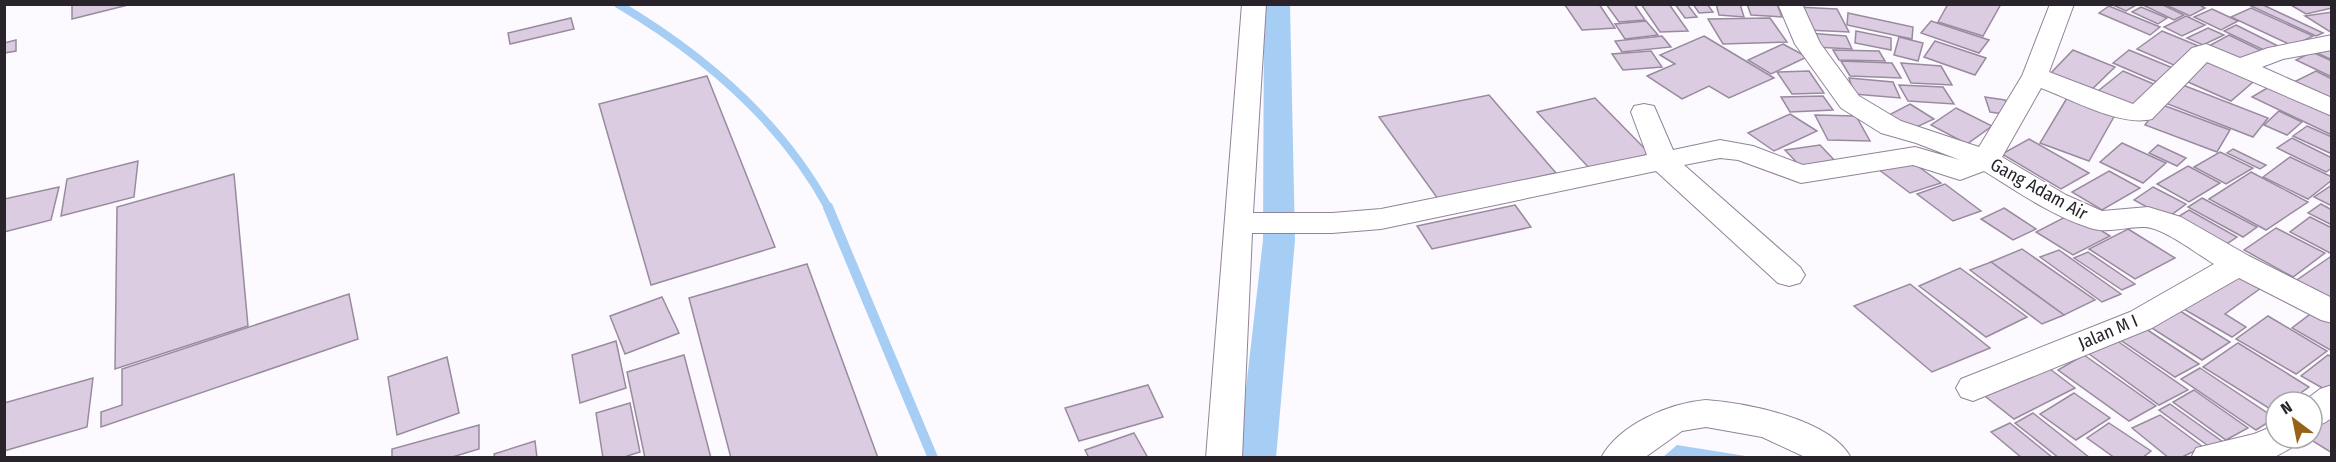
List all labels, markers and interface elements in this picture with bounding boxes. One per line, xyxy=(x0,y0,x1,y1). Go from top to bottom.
street label: Gang Adam Air xyxy=(1987,153,2092,225)
street label: Jalan M I xyxy=(2075,310,2141,354)
north arrow xyxy=(2264,390,2324,450)
text: N xyxy=(2277,397,2295,418)

